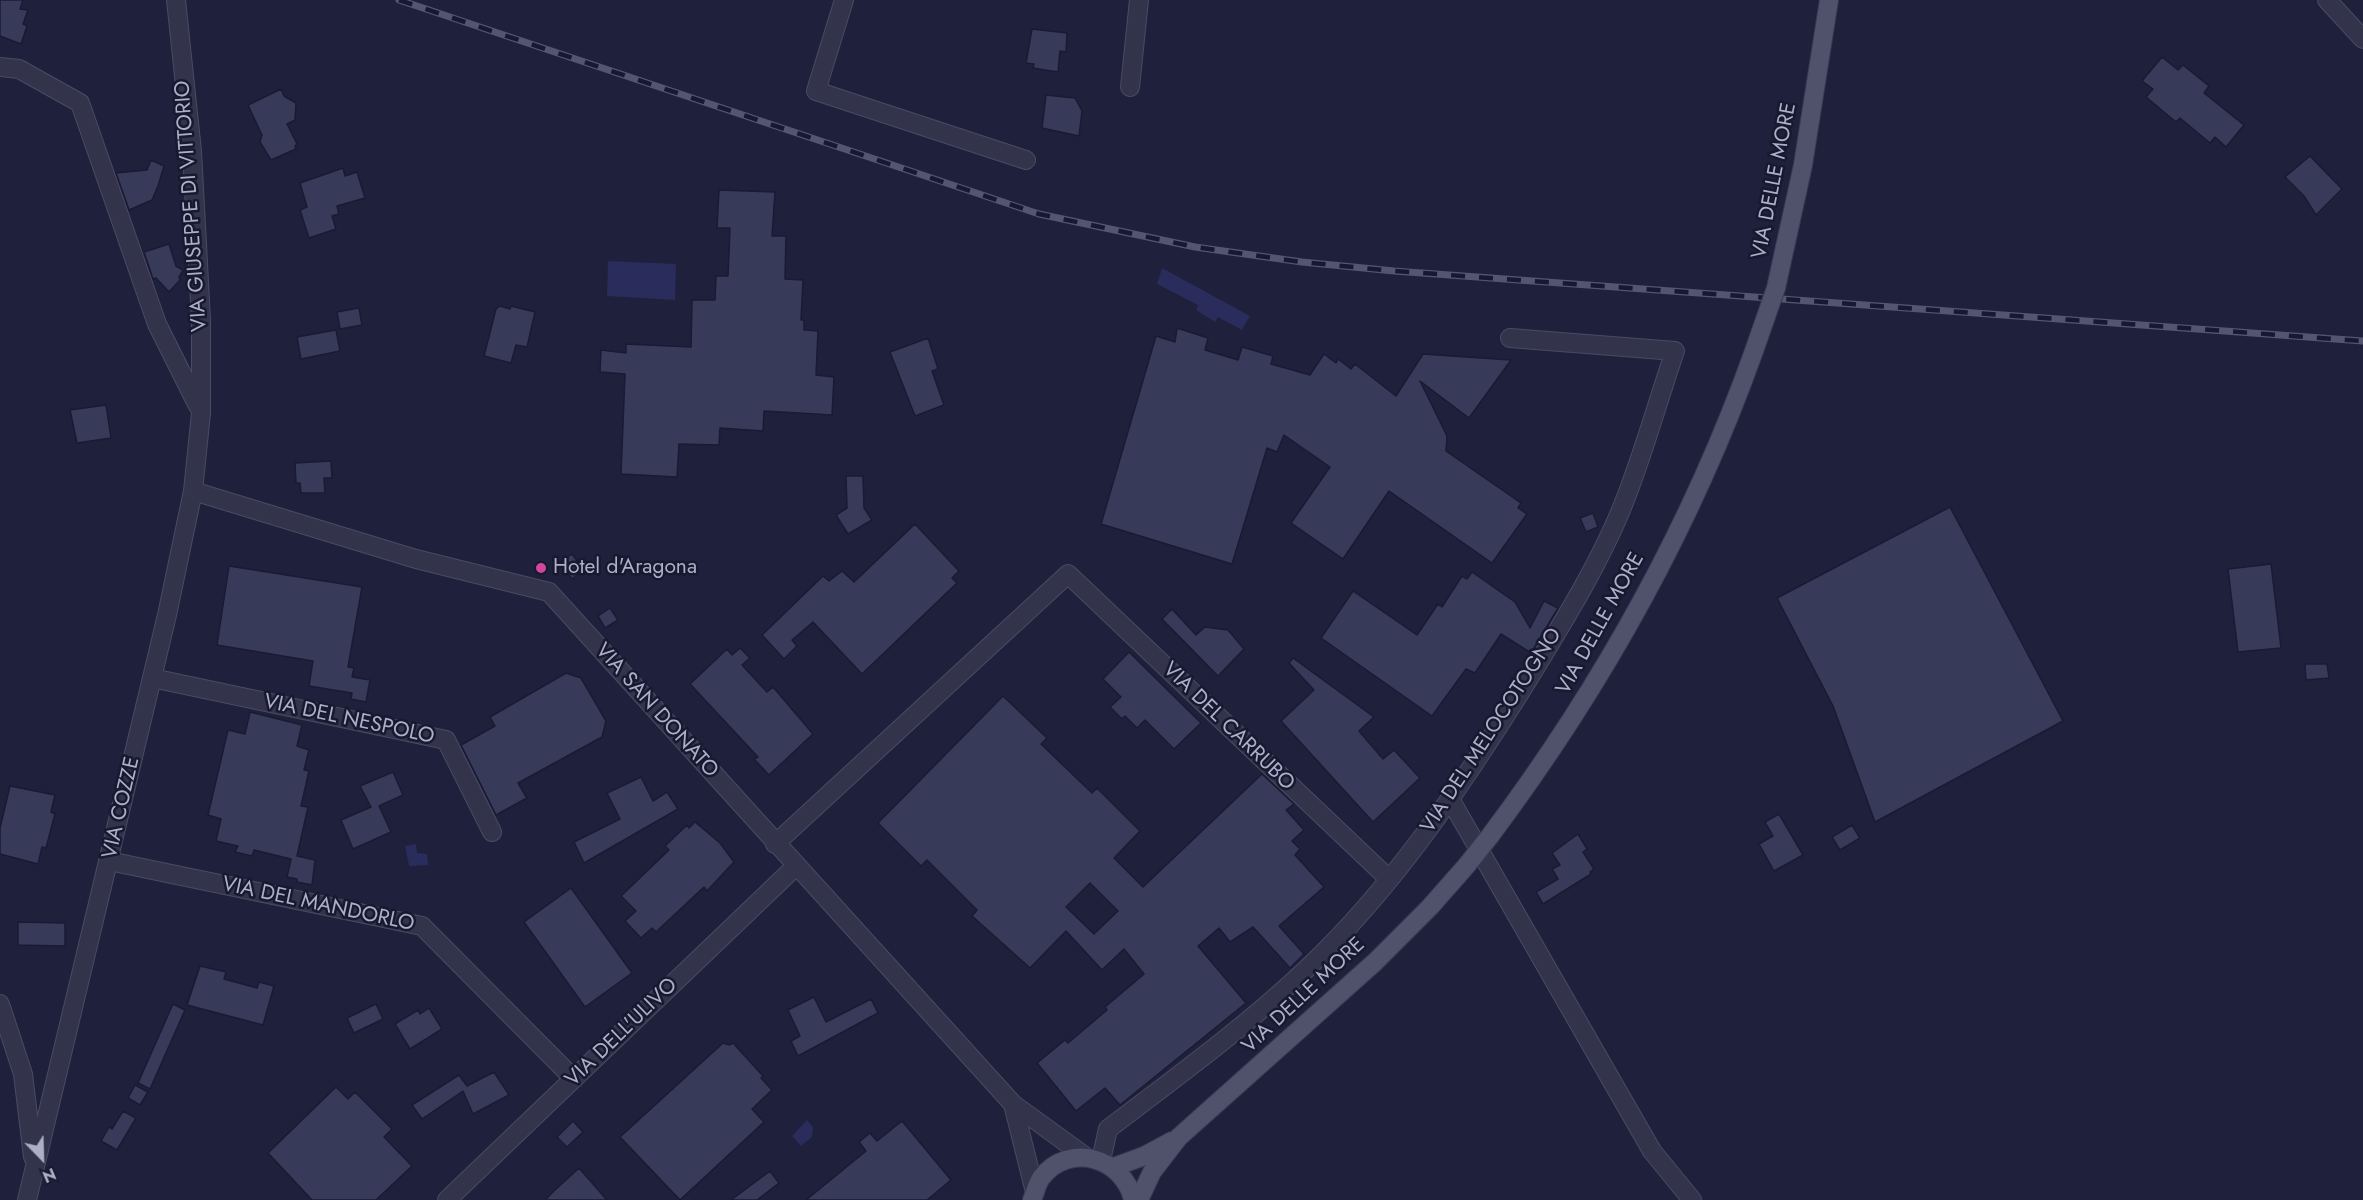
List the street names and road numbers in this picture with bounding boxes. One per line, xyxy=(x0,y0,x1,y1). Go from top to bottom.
street label: VIA GIUSEPPE DI VITTORIO xyxy=(171,80,213,332)
street label: VIA DELLE MORE xyxy=(1747,101,1803,261)
street label: VIA DELLE MORE xyxy=(1552,549,1650,699)
street label: VIA DEL MELOCOTOGNO xyxy=(1416,624,1568,838)
street label: VIA SAN DONATO xyxy=(589,639,723,783)
street label: VIA DEL CARRUBO xyxy=(1157,658,1299,796)
street label: VIA DEL NESPOLO xyxy=(261,690,437,750)
street label: VIA COZZE xyxy=(98,755,146,861)
street label: VIA DEL MANDORLO xyxy=(220,872,416,938)
street label: VIA DELLE MORE xyxy=(1237,933,1371,1059)
street label: VIA DELL'ULIVO xyxy=(561,973,683,1093)

